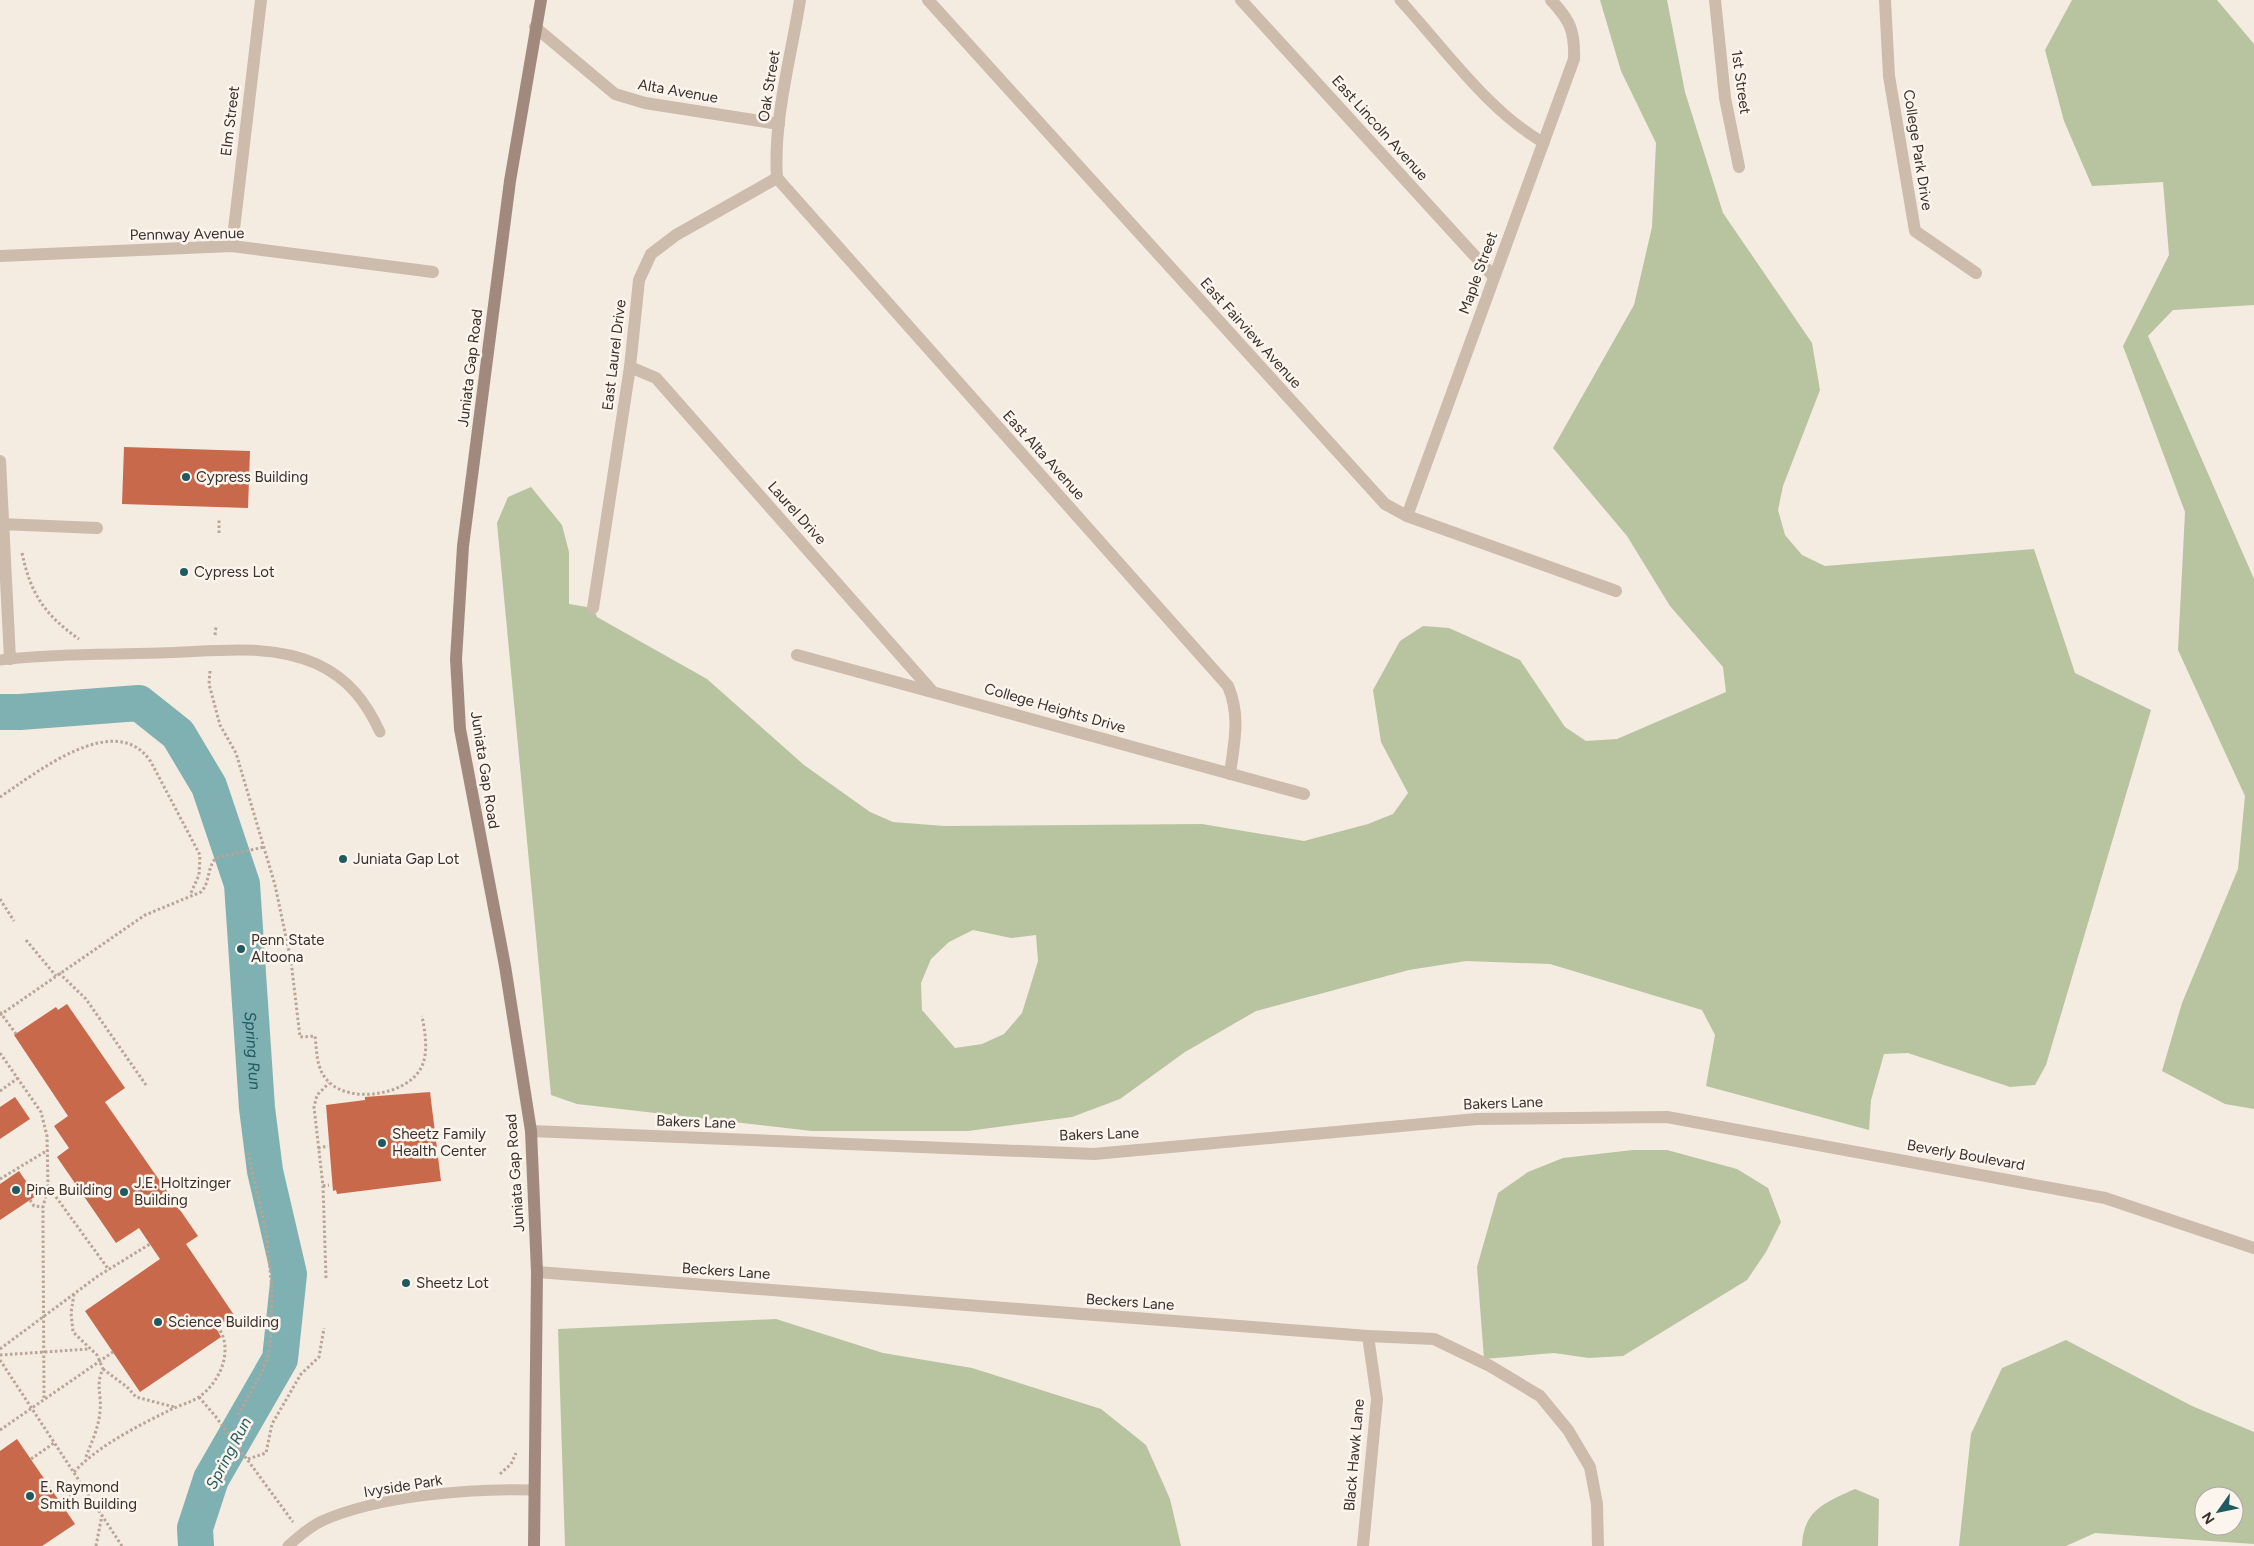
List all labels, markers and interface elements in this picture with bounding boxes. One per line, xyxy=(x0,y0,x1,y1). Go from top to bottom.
street label: Oak Street xyxy=(754,49,784,123)
street label: 1st Street xyxy=(1728,49,1754,116)
street label: East Lincoln Avenue xyxy=(1328,72,1432,184)
street label: Alta Avenue xyxy=(636,75,720,107)
street label: Elm Street xyxy=(217,85,243,157)
street label: College Park Drive xyxy=(1900,88,1936,212)
street label: Pennway Avenue xyxy=(129,224,245,244)
street label: Maple Street xyxy=(1455,229,1501,317)
street label: East Fairview Avenue xyxy=(1197,274,1305,392)
street label: East Laurel Drive xyxy=(598,298,630,412)
street label: Juniata Gap Road xyxy=(454,308,486,428)
street label: East Alta Avenue xyxy=(999,407,1089,503)
place label: Cypress Building xyxy=(196,468,308,486)
marker: Cypress Building xyxy=(180,471,192,483)
street label: Laurel Drive xyxy=(764,478,830,548)
place label: Cypress Lot xyxy=(194,563,275,581)
marker: Cypress Lot xyxy=(178,566,190,578)
street label: College Heights Drive xyxy=(982,679,1128,737)
street label: Juniata Gap Road xyxy=(467,710,503,830)
place label: Juniata Gap Lot xyxy=(353,850,460,868)
marker: Juniata Gap Lot xyxy=(337,853,349,865)
place label: Penn State Altoona xyxy=(251,931,325,966)
marker: Penn State Altoona xyxy=(235,943,247,955)
water label: Spring Run xyxy=(241,1011,265,1091)
street label: Bakers Lane xyxy=(1463,1093,1543,1113)
street label: Bakers Lane xyxy=(656,1112,736,1132)
street label: Juniata Gap Road xyxy=(502,1113,528,1233)
street label: Bakers Lane xyxy=(1059,1124,1139,1144)
place label: Sheetz Family Health Center xyxy=(392,1125,486,1160)
street label: Beverly Boulevard xyxy=(1906,1136,2026,1174)
marker: Sheetz Family Health Center xyxy=(376,1137,388,1149)
place label: J.E. Holtzinger Building xyxy=(134,1174,231,1209)
place label: Pine Building xyxy=(26,1181,112,1199)
marker: Pine Building xyxy=(10,1184,22,1196)
marker: J.E. Holtzinger Building xyxy=(118,1186,130,1198)
street label: Beckers Lane xyxy=(681,1259,771,1283)
place label: Sheetz Lot xyxy=(416,1274,489,1292)
marker: Sheetz Lot xyxy=(400,1277,412,1289)
street label: Beckers Lane xyxy=(1085,1290,1175,1314)
place label: Science Building xyxy=(168,1313,279,1331)
marker: Science Building xyxy=(152,1316,164,1328)
street label: Black Hawk Lane xyxy=(1340,1398,1368,1512)
water label: Spring Run xyxy=(202,1414,255,1492)
street label: Ivyside Park xyxy=(362,1471,444,1501)
place label: E. Raymond Smith Building xyxy=(40,1478,137,1513)
north arrow xyxy=(2194,1486,2244,1536)
marker: E. Raymond Smith Building xyxy=(24,1490,36,1502)
text: N xyxy=(2198,1509,2219,1527)

